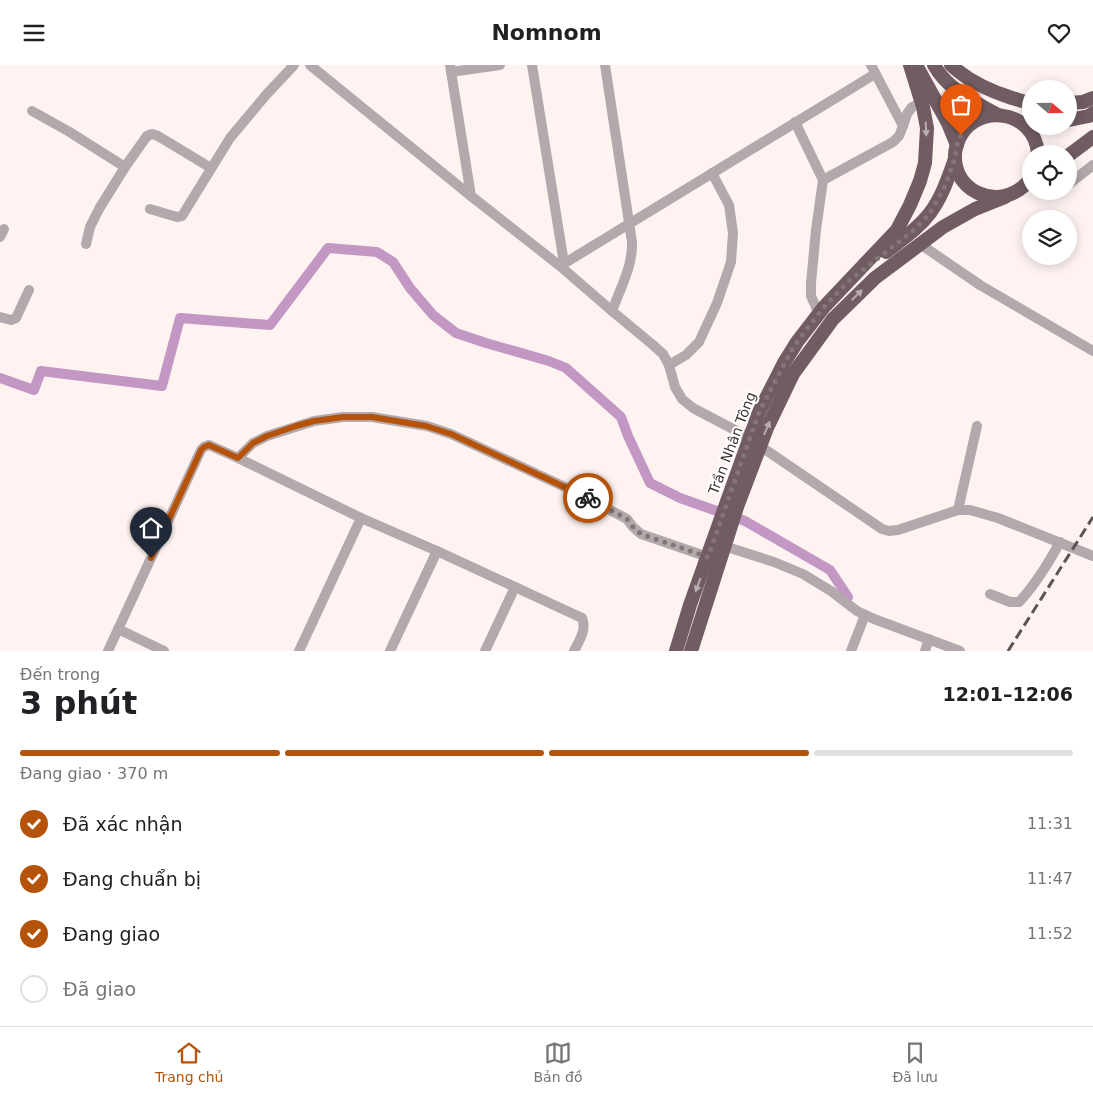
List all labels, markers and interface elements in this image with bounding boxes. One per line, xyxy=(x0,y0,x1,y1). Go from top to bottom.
icon: menu xyxy=(20,19,48,47)
icon: heart xyxy=(1045,19,1073,47)
text: Nomnom xyxy=(491,20,602,45)
north arrow xyxy=(1022,80,1078,135)
map controls xyxy=(1022,80,1077,265)
pin xyxy=(940,84,982,135)
icon: bag xyxy=(947,91,975,119)
one-way arrow xyxy=(922,121,930,137)
button: locate xyxy=(1022,145,1077,200)
button: layers xyxy=(1022,210,1077,265)
one-way arrow xyxy=(851,289,863,301)
street label: Trần Nhân Tông xyxy=(705,390,759,497)
one-way arrow xyxy=(764,421,772,435)
courier xyxy=(563,473,613,523)
icon: bike xyxy=(574,484,602,512)
pin xyxy=(130,507,172,558)
icon: home xyxy=(137,514,165,542)
one-way arrow xyxy=(694,578,702,593)
text: Đến trong xyxy=(20,665,100,684)
text: 12:01–12:06 xyxy=(943,683,1073,705)
text: 3 phút xyxy=(20,684,137,722)
text: Đang giao · 370 m xyxy=(20,764,168,783)
icon: check xyxy=(20,810,48,838)
text: Đã xác nhận xyxy=(63,813,183,835)
text: 11:31 xyxy=(1027,814,1073,833)
icon: check xyxy=(20,865,48,893)
text: Đang chuẩn bị xyxy=(63,868,201,890)
text: 11:47 xyxy=(1027,869,1073,888)
icon: check xyxy=(20,920,48,948)
text: Đang giao xyxy=(63,923,160,945)
text: 11:52 xyxy=(1027,924,1073,943)
text: Đã giao xyxy=(63,978,136,1000)
tab: Trang chủ xyxy=(155,1039,223,1085)
tab: Bản đồ xyxy=(533,1039,582,1085)
tab: Đã lưu xyxy=(892,1039,938,1085)

